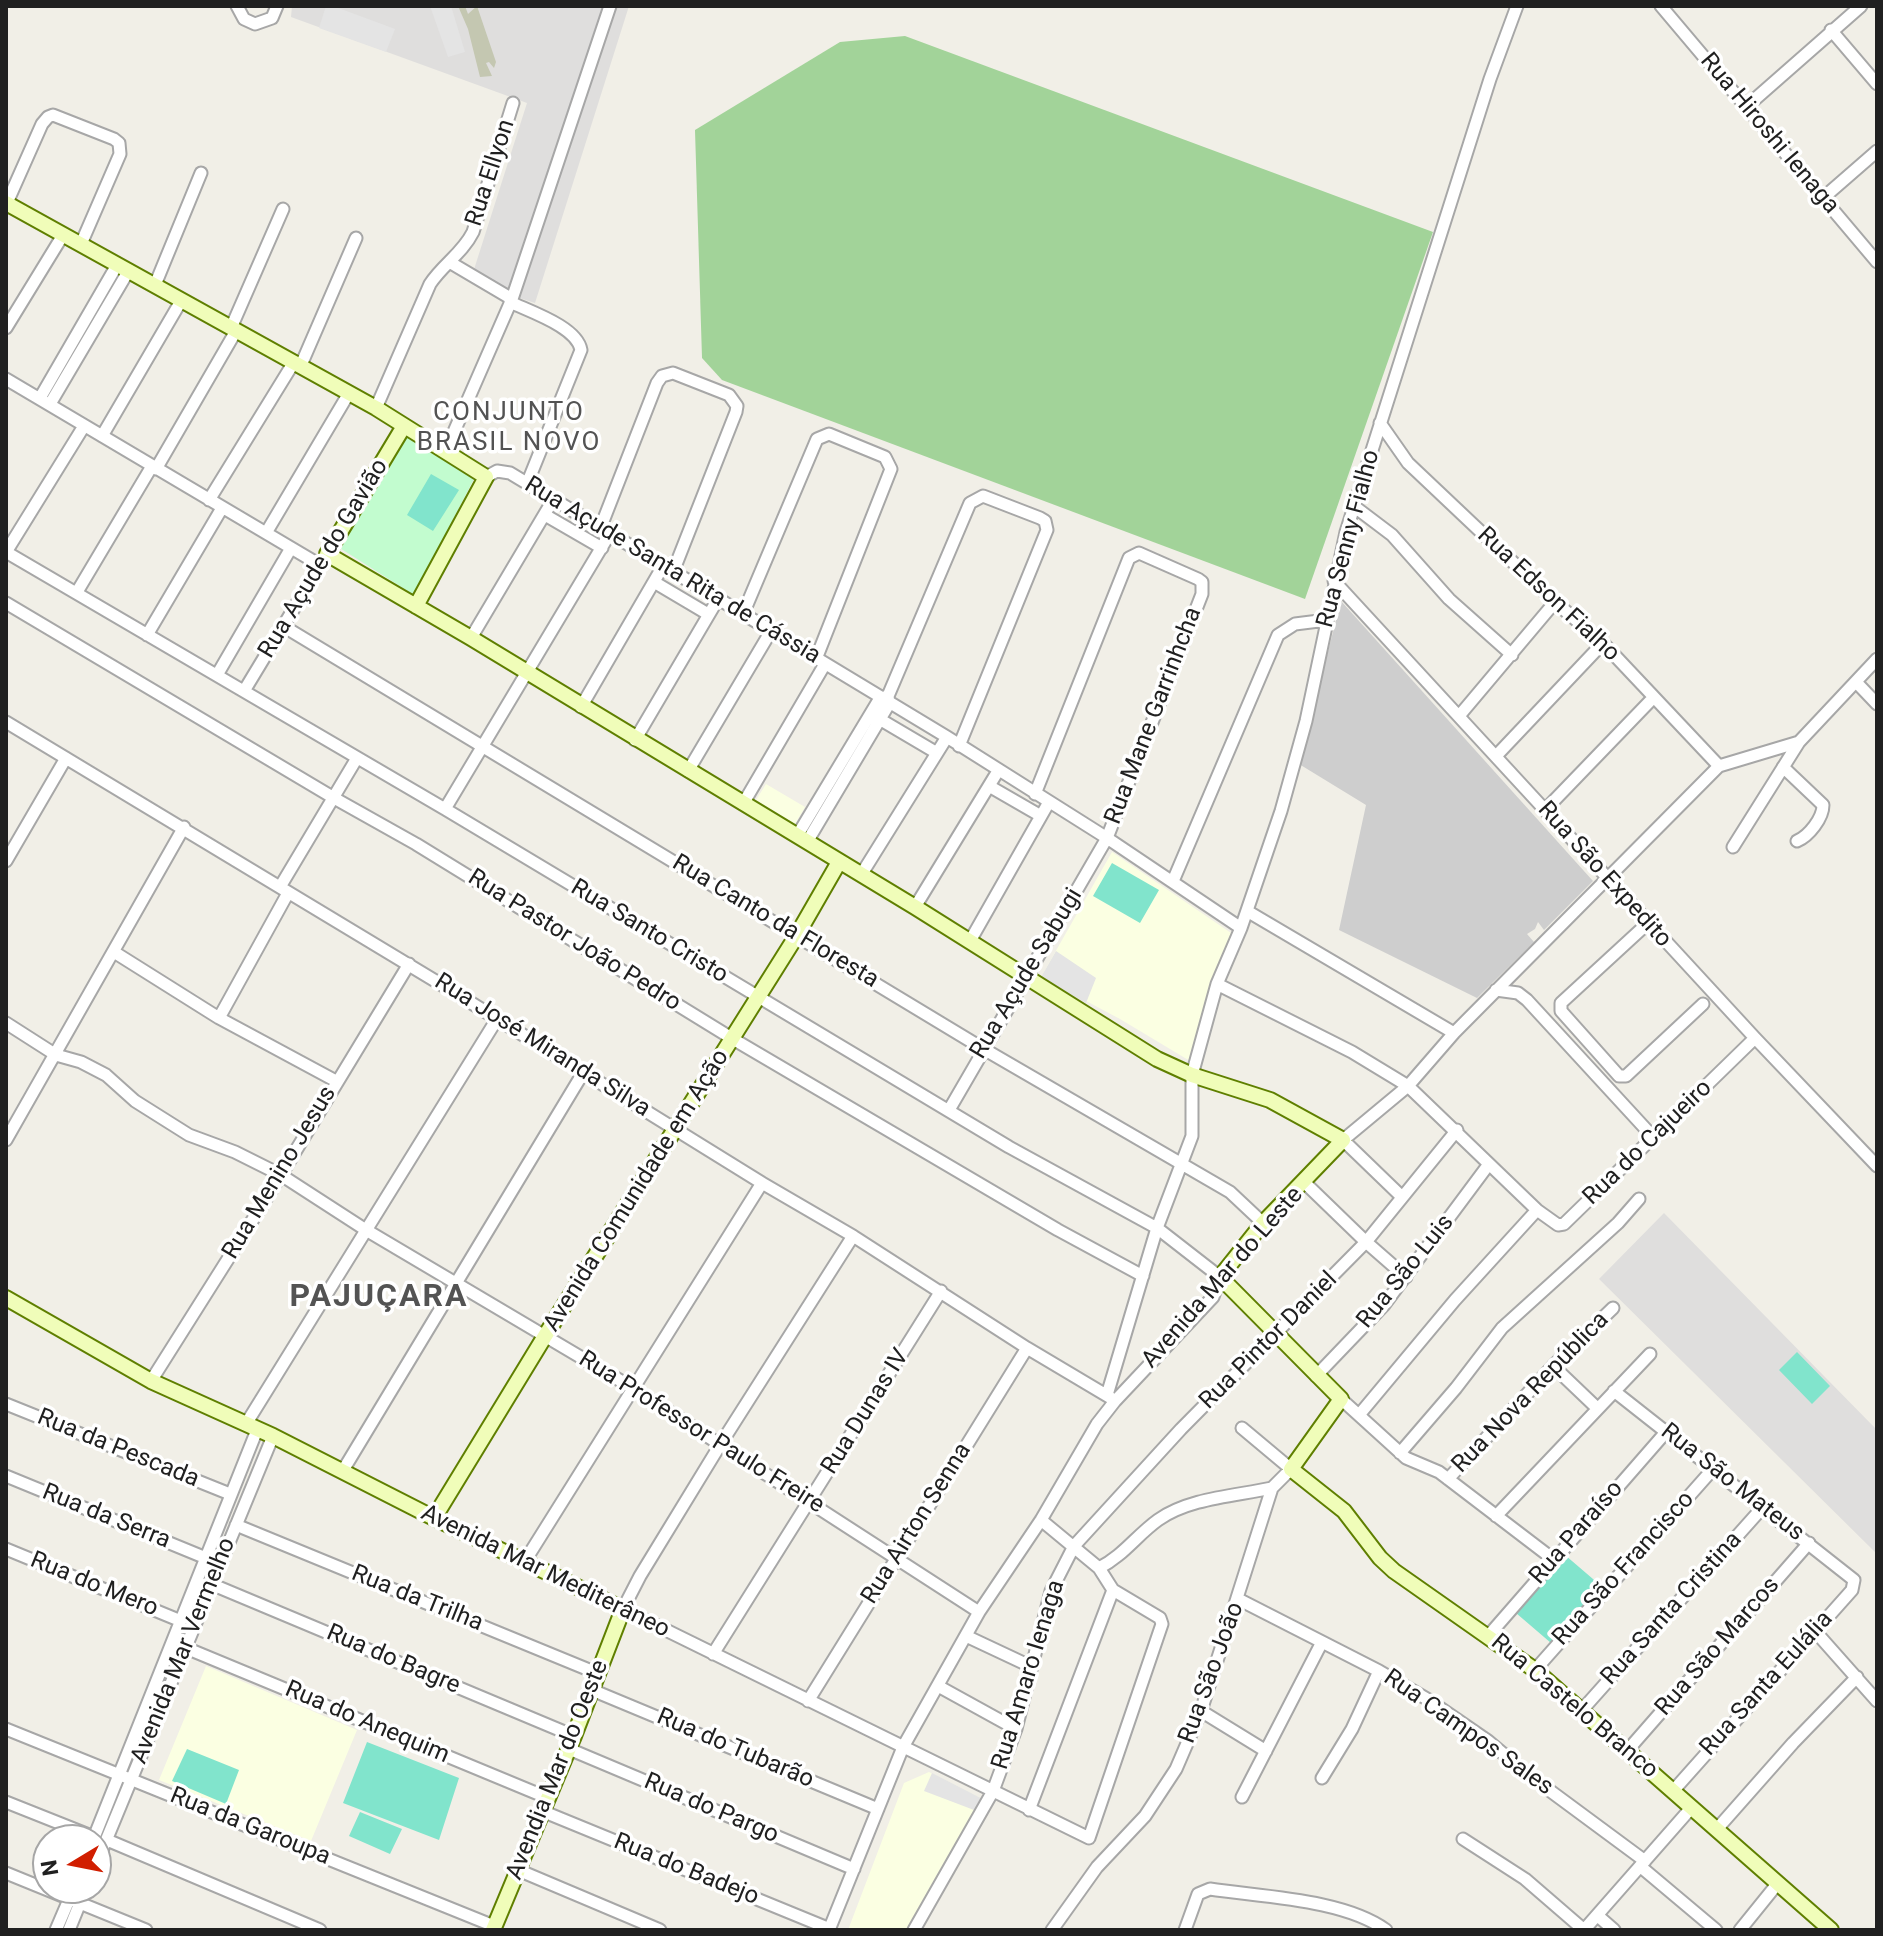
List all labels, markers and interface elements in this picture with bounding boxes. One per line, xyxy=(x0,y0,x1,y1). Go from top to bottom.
street label: Rua Hiroshi Ienaga xyxy=(1693,48,1845,220)
street label: Rua Ellyon xyxy=(460,116,522,230)
district label: CONJUNTO BRASIL NOVO xyxy=(417,397,601,458)
street label: Rua Senny Fialho xyxy=(1311,447,1387,631)
street label: Rua Açude do Gavião xyxy=(253,454,395,664)
street label: Rua Açude Santa Rita de Cássia xyxy=(519,471,825,671)
street label: Rua Edson Fialho xyxy=(1471,522,1625,668)
street label: Rua Mane Garrinhcha xyxy=(1099,604,1209,828)
street label: Rua São Expedito xyxy=(1531,796,1677,954)
street label: Rua Canto da Floresta xyxy=(667,849,883,995)
street label: Rua Pastor João Pedro xyxy=(462,864,686,1018)
street label: Rua Santo Cristo xyxy=(565,874,733,990)
street label: Rua Açude Sabugi xyxy=(965,883,1089,1065)
street label: Rua José Miranda Silva xyxy=(429,968,655,1124)
street label: Avenida Comunidade em Ação xyxy=(538,1045,736,1337)
street label: Rua do Cajueiro xyxy=(1578,1074,1718,1212)
street label: Rua Menino Jesus xyxy=(217,1081,343,1265)
street label: Avenida Mar do Leste xyxy=(1136,1181,1310,1375)
street label: Rua São Luis xyxy=(1351,1209,1461,1335)
street label: Rua Pintor Daniel xyxy=(1194,1266,1344,1416)
district label: PAJUÇARA xyxy=(290,1279,468,1317)
street label: Rua Nova República xyxy=(1447,1306,1615,1480)
street label: Rua Dunas IV xyxy=(816,1344,916,1480)
street label: Rua Professor Paulo Freire xyxy=(573,1346,829,1520)
street label: Rua da Pescada xyxy=(33,1403,203,1495)
street label: Rua São Mateus xyxy=(1655,1418,1809,1548)
street label: Rua Airton Senna xyxy=(856,1438,978,1610)
street label: Rua Paraíso xyxy=(1524,1475,1630,1591)
street label: Rua da Serra xyxy=(38,1478,174,1556)
street label: Rua São Francisco xyxy=(1547,1486,1701,1652)
street label: Avenida Mar Mediterâneo xyxy=(416,1499,674,1645)
street label: Rua Santa Cristina xyxy=(1596,1526,1748,1692)
street label: Avenida Mar Vermelho xyxy=(125,1534,243,1768)
street label: Rua do Mero xyxy=(26,1546,162,1624)
street label: Rua da Trilha xyxy=(347,1560,487,1638)
street label: Rua São Marcos xyxy=(1650,1572,1786,1722)
street label: Rua Amaro Ienaga xyxy=(987,1577,1071,1773)
street label: Rua São João xyxy=(1173,1599,1251,1747)
street label: Rua Santa Eulália xyxy=(1694,1606,1840,1762)
street label: Rua do Bagre xyxy=(322,1619,464,1701)
street label: Rua Castelo Branco xyxy=(1485,1629,1663,1785)
street label: Avendia Mar do Oeste xyxy=(501,1656,615,1884)
street label: Rua Campos Sales xyxy=(1378,1664,1558,1802)
street label: Rua do Anequim xyxy=(281,1675,453,1771)
street label: Rua do Tubarão xyxy=(652,1703,818,1795)
street label: Rua do Pargo xyxy=(639,1768,783,1850)
street label: Rua da Garoupa xyxy=(166,1782,334,1872)
north arrow xyxy=(32,1824,112,1904)
street label: Rua do Badejo xyxy=(609,1828,763,1912)
text: N xyxy=(36,1858,64,1878)

